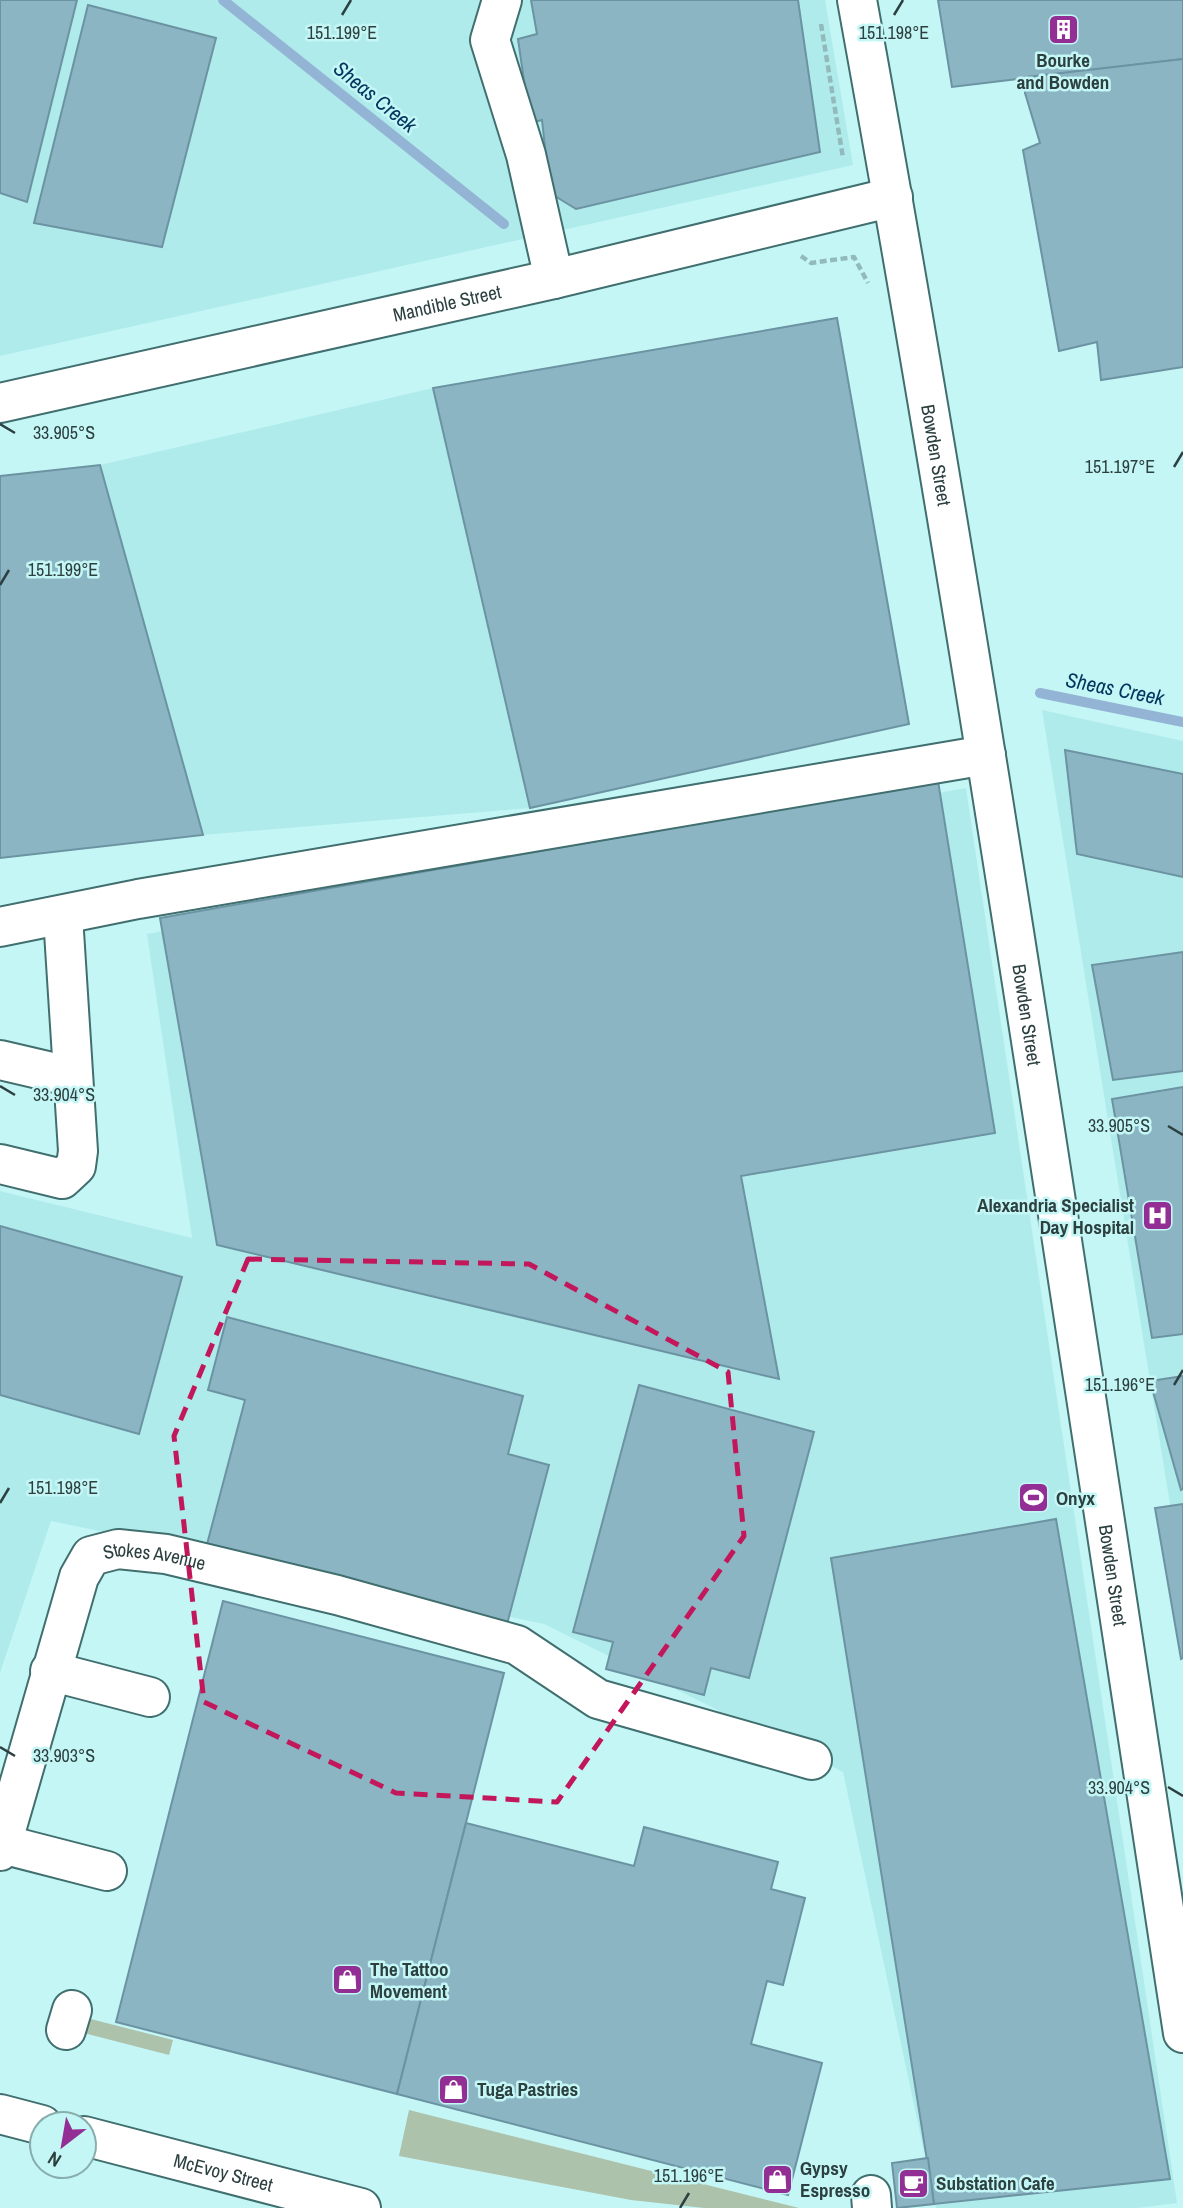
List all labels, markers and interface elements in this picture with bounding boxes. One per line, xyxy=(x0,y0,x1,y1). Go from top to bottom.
building icon: Bourke and Bowden xyxy=(1046,12,1080,46)
text: 151.199°E xyxy=(307,20,377,45)
text: 151.198°E xyxy=(859,20,929,45)
place label: Bourke and Bowden xyxy=(1017,47,1109,95)
water label: Sheas Creek xyxy=(328,54,424,140)
street label: Mandible Street xyxy=(390,278,504,328)
street label: Bowden Street xyxy=(915,402,958,508)
text: 33.905°S xyxy=(33,420,95,445)
text: 151.197°E xyxy=(1085,454,1155,479)
text: 151.199°E xyxy=(28,557,98,582)
water label: Sheas Creek xyxy=(1063,665,1168,713)
street label: Bowden Street xyxy=(1006,962,1048,1068)
text: 33.904°S xyxy=(33,1082,95,1107)
text: 33.905°S xyxy=(1088,1113,1150,1138)
place label: Alexandria Specialist Day Hospital xyxy=(977,1192,1134,1240)
hospital icon: Alexandria Specialist Day Hospital xyxy=(1140,1199,1174,1233)
text: 151.196°E xyxy=(1085,1372,1155,1397)
text: 151.198°E xyxy=(28,1475,98,1500)
sports icon: Onyx xyxy=(1016,1481,1050,1515)
place label: Onyx xyxy=(1056,1485,1095,1511)
street label: Bowden Street xyxy=(1093,1523,1134,1628)
street label: Stokes Avenue xyxy=(100,1536,208,1576)
text: 33.903°S xyxy=(33,1743,95,1768)
text: 33.904°S xyxy=(1088,1775,1150,1800)
place label: The Tattoo Movement xyxy=(370,1956,449,2004)
shop icon: The Tattoo Movement xyxy=(330,1963,364,1997)
shop icon: Tuga Pastries xyxy=(437,2072,471,2106)
place label: Tuga Pastries xyxy=(477,2076,578,2102)
north arrow xyxy=(28,2110,98,2180)
text: N xyxy=(43,2146,66,2174)
street label: McEvoy Street xyxy=(171,2147,276,2198)
place label: Gypsy Espresso xyxy=(800,2155,870,2203)
shop icon: Gypsy Espresso xyxy=(760,2162,794,2196)
text: 151.196°E xyxy=(654,2163,724,2188)
cafe icon: Substation Cafe xyxy=(896,2166,930,2200)
place label: Substation Cafe xyxy=(936,2170,1055,2196)

